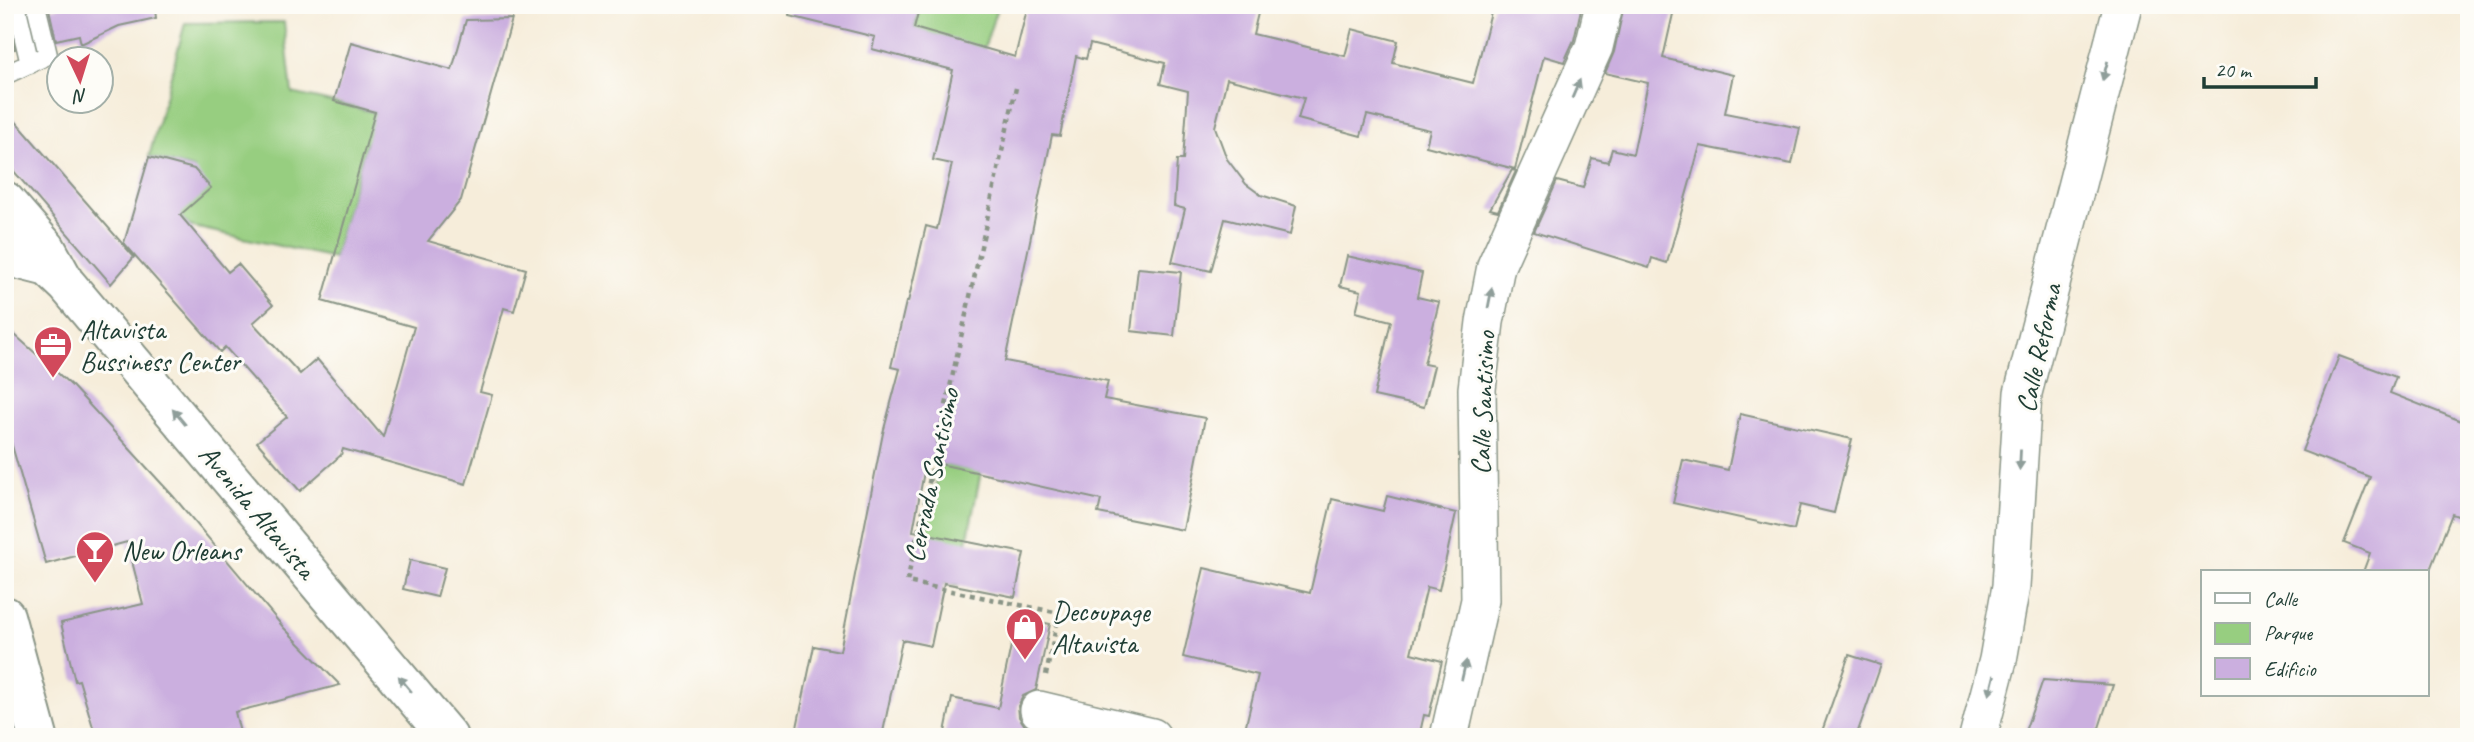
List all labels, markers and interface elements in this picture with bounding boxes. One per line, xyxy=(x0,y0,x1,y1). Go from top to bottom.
north arrow xyxy=(46,46,116,116)
scale bar xyxy=(2204,46,2316,90)
text: 20 m xyxy=(2215,57,2253,83)
one-way arrow xyxy=(2099,60,2110,82)
one-way arrow xyxy=(1571,78,1582,99)
text: N xyxy=(71,84,88,109)
street label: Calle Reforma xyxy=(2008,279,2070,415)
one-way arrow xyxy=(1484,287,1495,309)
place label: Altavista Bussiness Center xyxy=(80,312,242,379)
office icon: Altavista Bussiness Center xyxy=(32,324,74,379)
street label: Calle Santisimo xyxy=(1463,329,1503,475)
street label: Cerrada Santisimo xyxy=(896,383,967,565)
one-way arrow xyxy=(171,409,186,427)
street label: Avenida Altavista xyxy=(191,437,325,587)
one-way arrow xyxy=(2014,449,2025,471)
bar icon: New Orleans xyxy=(74,529,116,584)
place label: New Orleans xyxy=(122,533,243,568)
legend xyxy=(2201,570,2428,696)
text: Calle xyxy=(2264,586,2298,612)
place label: Decoupage Altavista xyxy=(1052,594,1152,661)
shop icon: Decoupage Altavista xyxy=(1004,606,1046,661)
text: Parque xyxy=(2264,620,2313,646)
text: Edificio xyxy=(2264,656,2317,682)
one-way arrow xyxy=(1459,659,1470,681)
one-way arrow xyxy=(1986,674,1997,696)
one-way arrow xyxy=(398,676,413,693)

